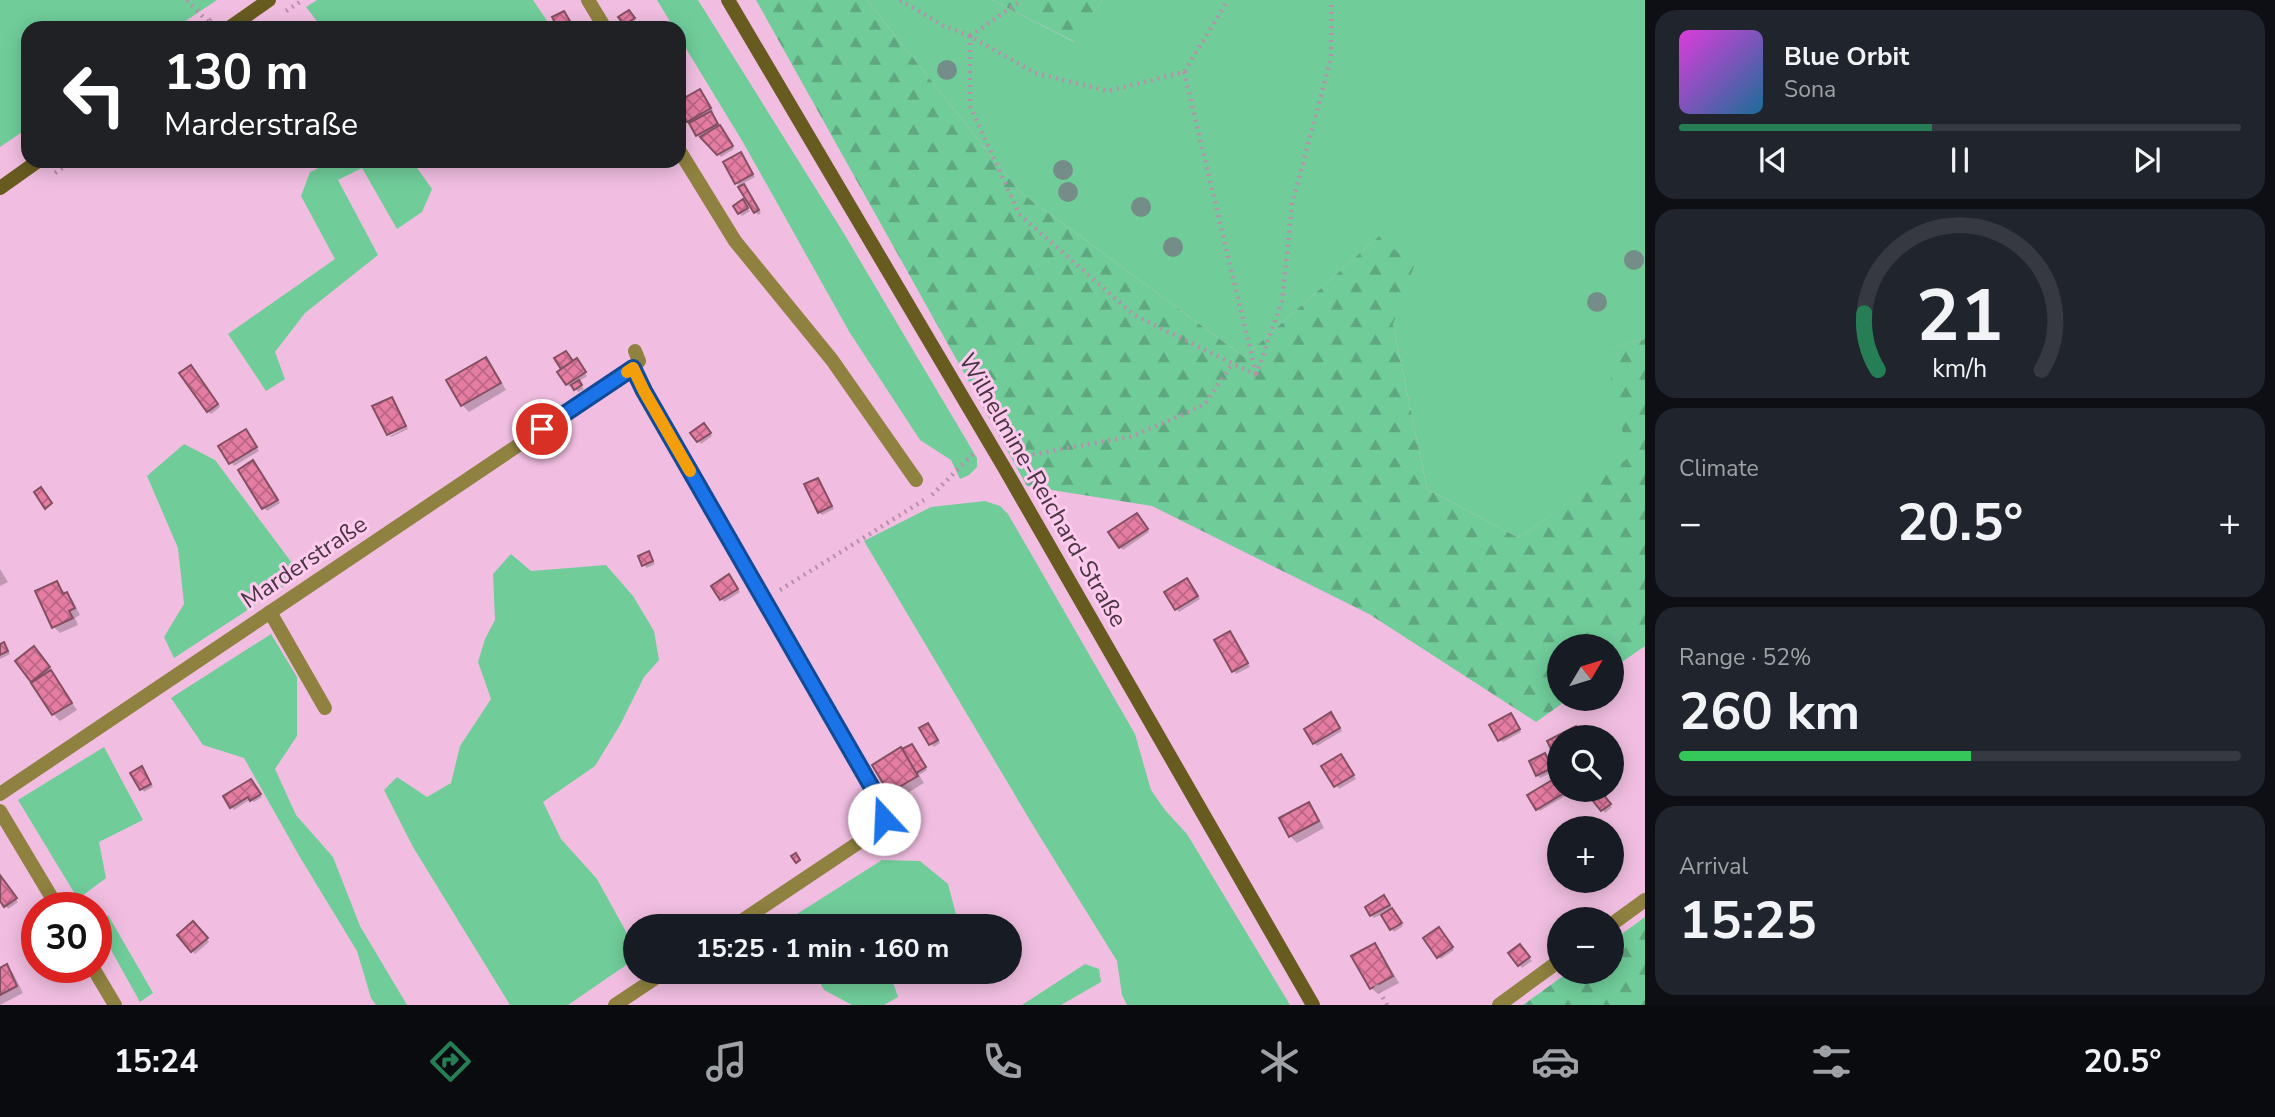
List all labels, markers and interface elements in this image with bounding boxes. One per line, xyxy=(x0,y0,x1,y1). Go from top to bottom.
text: 130 m xyxy=(164,39,308,106)
text: Blue Orbit xyxy=(1784,39,1909,74)
icon: left xyxy=(49,49,140,140)
text: Sona xyxy=(1784,74,1836,105)
text: Marderstraße xyxy=(164,103,358,146)
icon: previous xyxy=(1754,141,1792,179)
icon: pause xyxy=(1941,141,1979,179)
icon: next xyxy=(2128,141,2166,179)
text: 21 xyxy=(1916,266,2004,366)
street label: Wilhelmine-Reichard-Straße xyxy=(951,347,1135,633)
text: km/h xyxy=(1932,351,1988,385)
pin xyxy=(512,399,572,459)
icon: arrive xyxy=(523,410,561,448)
text: Climate xyxy=(1679,453,1759,484)
text: 20.5° xyxy=(1897,487,2023,558)
text: − xyxy=(1679,498,1702,549)
text: + xyxy=(2218,498,2241,549)
street label: Marderstraße xyxy=(235,508,373,616)
north arrow xyxy=(1547,634,1624,710)
map controls xyxy=(1547,634,1624,984)
text: Range · 52% xyxy=(1679,642,1811,673)
text: 260 km xyxy=(1679,676,1860,747)
button: search xyxy=(1547,725,1624,802)
position arrow xyxy=(847,782,921,856)
button: + xyxy=(1547,816,1624,893)
text: Arrival xyxy=(1679,851,1748,882)
text: 15:25 xyxy=(1679,885,1817,956)
speed limit sign: 30 xyxy=(21,892,112,983)
button: − xyxy=(1547,907,1624,984)
text: 15:25 · 1 min · 160 m xyxy=(696,931,949,966)
icon: directions xyxy=(426,1037,475,1086)
icon: music xyxy=(702,1037,751,1086)
icon: phone xyxy=(978,1037,1027,1086)
icon: climate xyxy=(1255,1037,1304,1086)
icon: car xyxy=(1531,1037,1580,1086)
icon: filters xyxy=(1807,1037,1856,1086)
text: 15:24 xyxy=(114,1040,198,1083)
text: 20.5° xyxy=(2084,1040,2161,1083)

